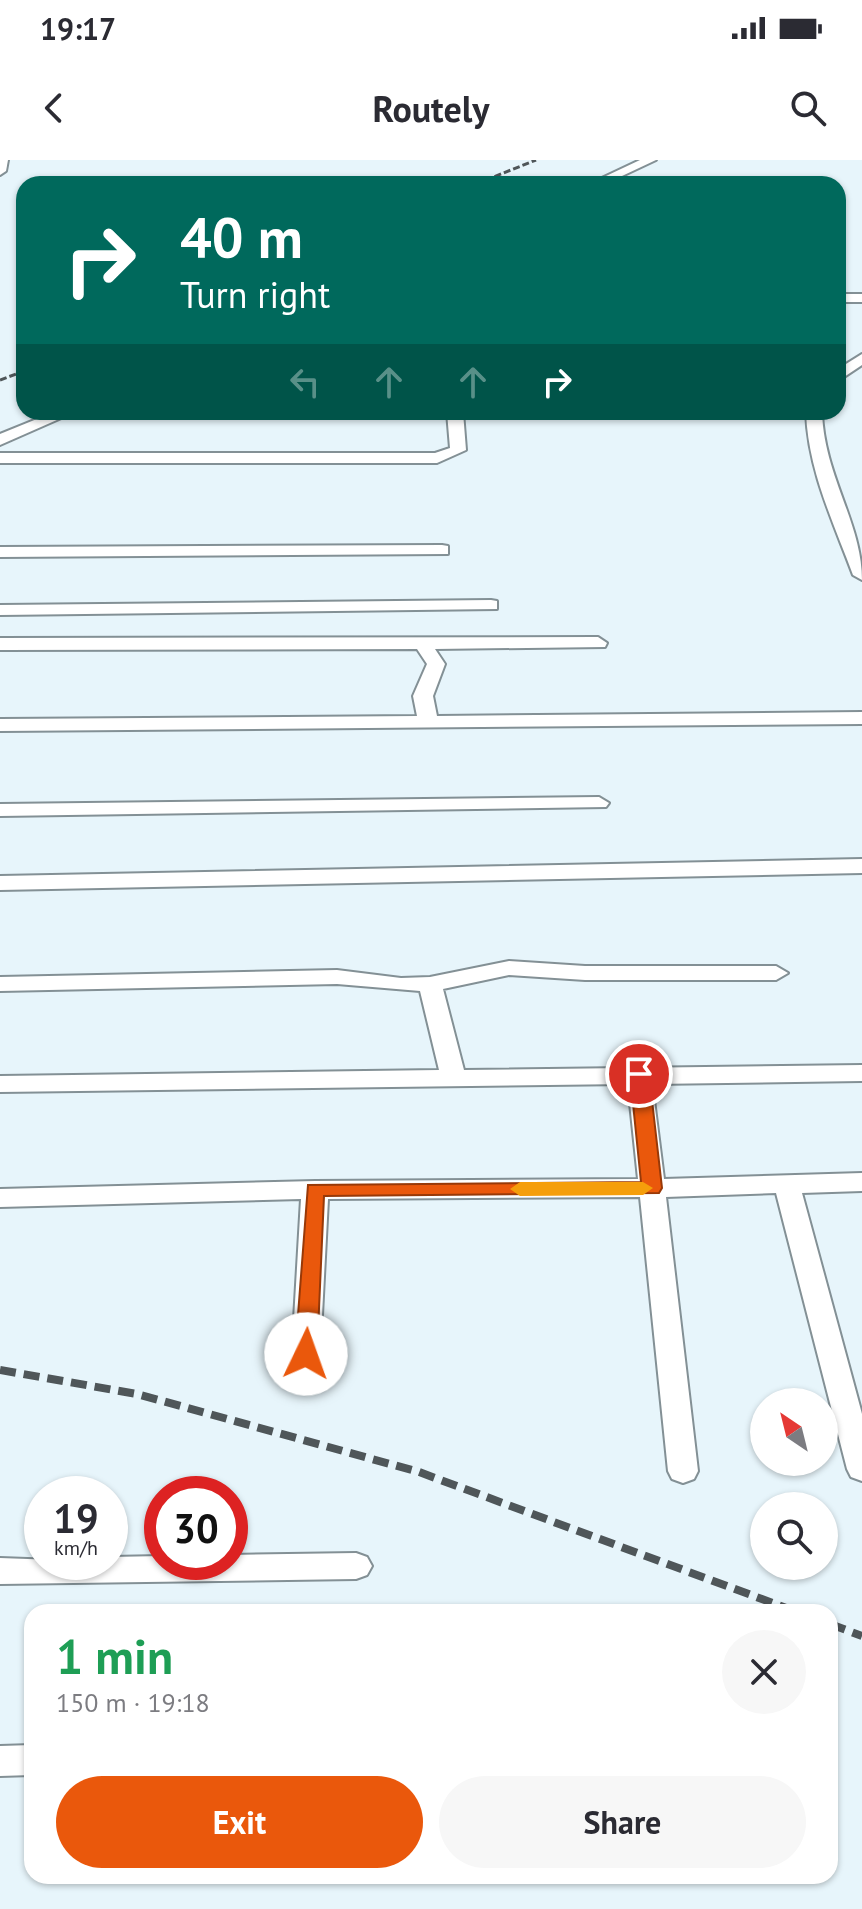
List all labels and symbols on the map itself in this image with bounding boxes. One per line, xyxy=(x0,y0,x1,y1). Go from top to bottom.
pin xyxy=(605,1040,673,1108)
position arrow xyxy=(264,1312,348,1396)
north arrow xyxy=(750,1388,838,1476)
speed limit sign: 30 xyxy=(144,1476,248,1580)

